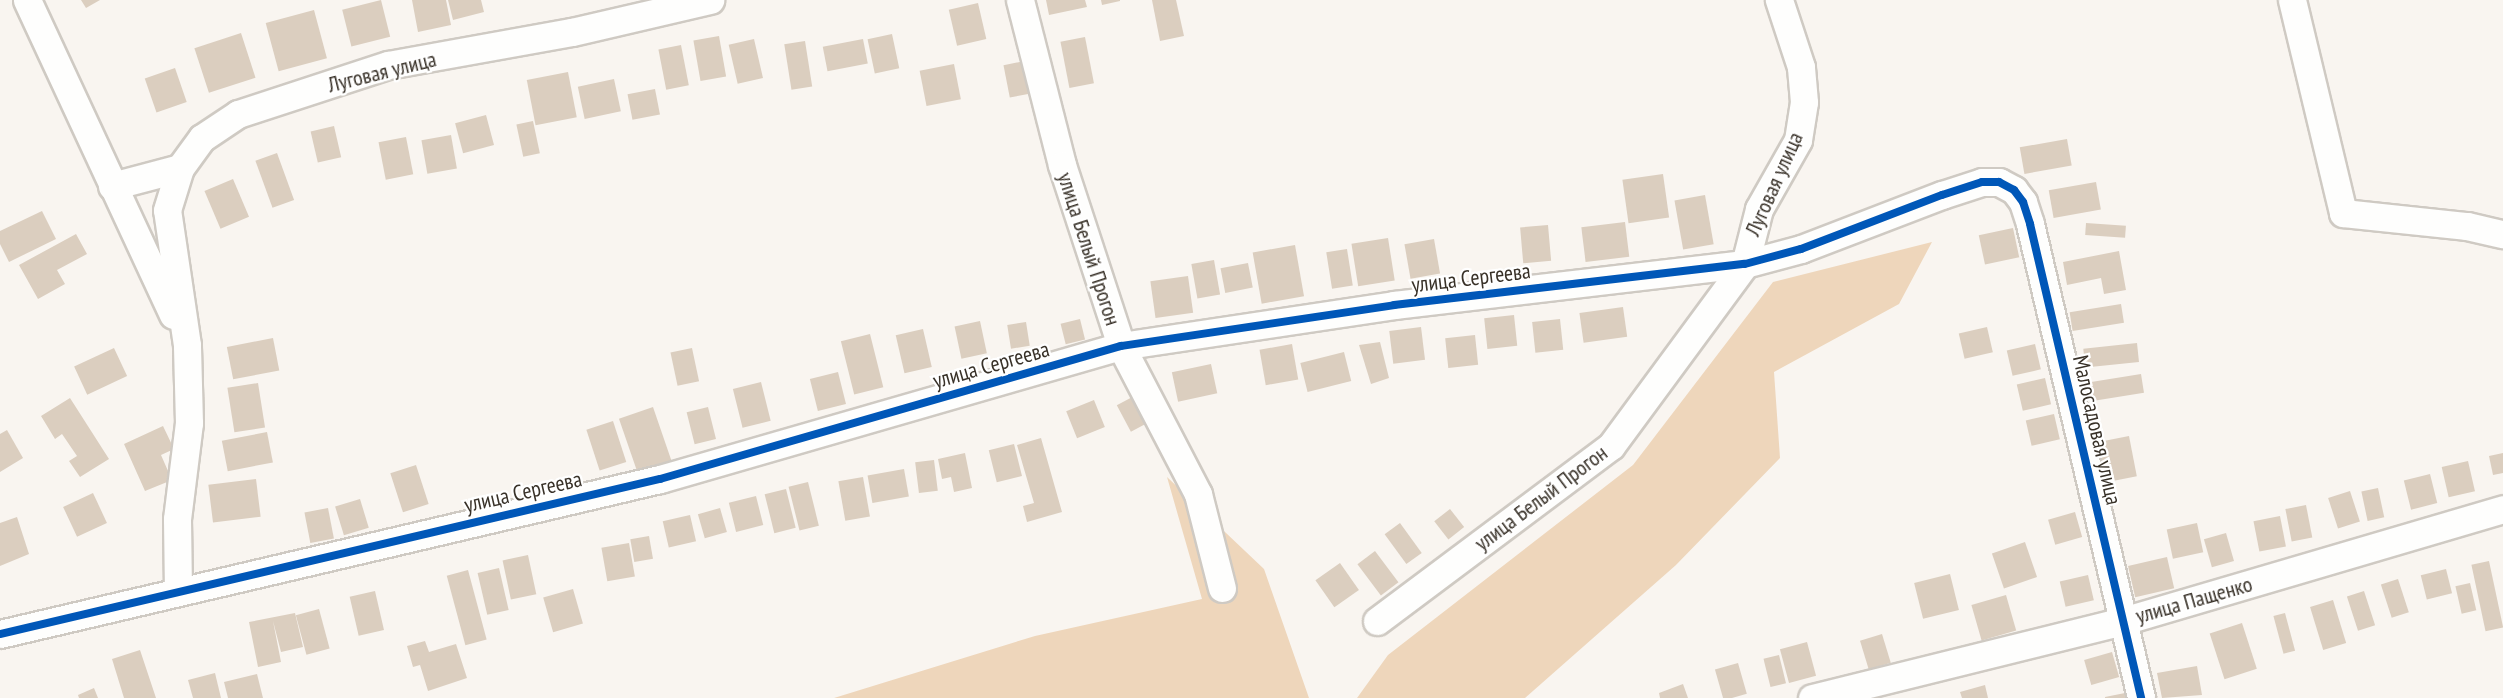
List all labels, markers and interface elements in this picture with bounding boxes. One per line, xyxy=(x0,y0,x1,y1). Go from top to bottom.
street label: Луговая улица xyxy=(325,46,439,98)
street label: Луговая улица xyxy=(1739,128,1809,240)
street label: улица Белый Прогон xyxy=(1052,169,1126,329)
street label: улица Сергеева xyxy=(1410,258,1532,298)
street label: улица Сергеева xyxy=(930,336,1052,394)
street label: Малосадовая улица xyxy=(2067,352,2127,508)
street label: улица Белый Прогон xyxy=(1469,440,1613,556)
street label: улица Сергеева xyxy=(462,466,584,518)
street label: улица Пащенко xyxy=(2133,571,2255,629)

